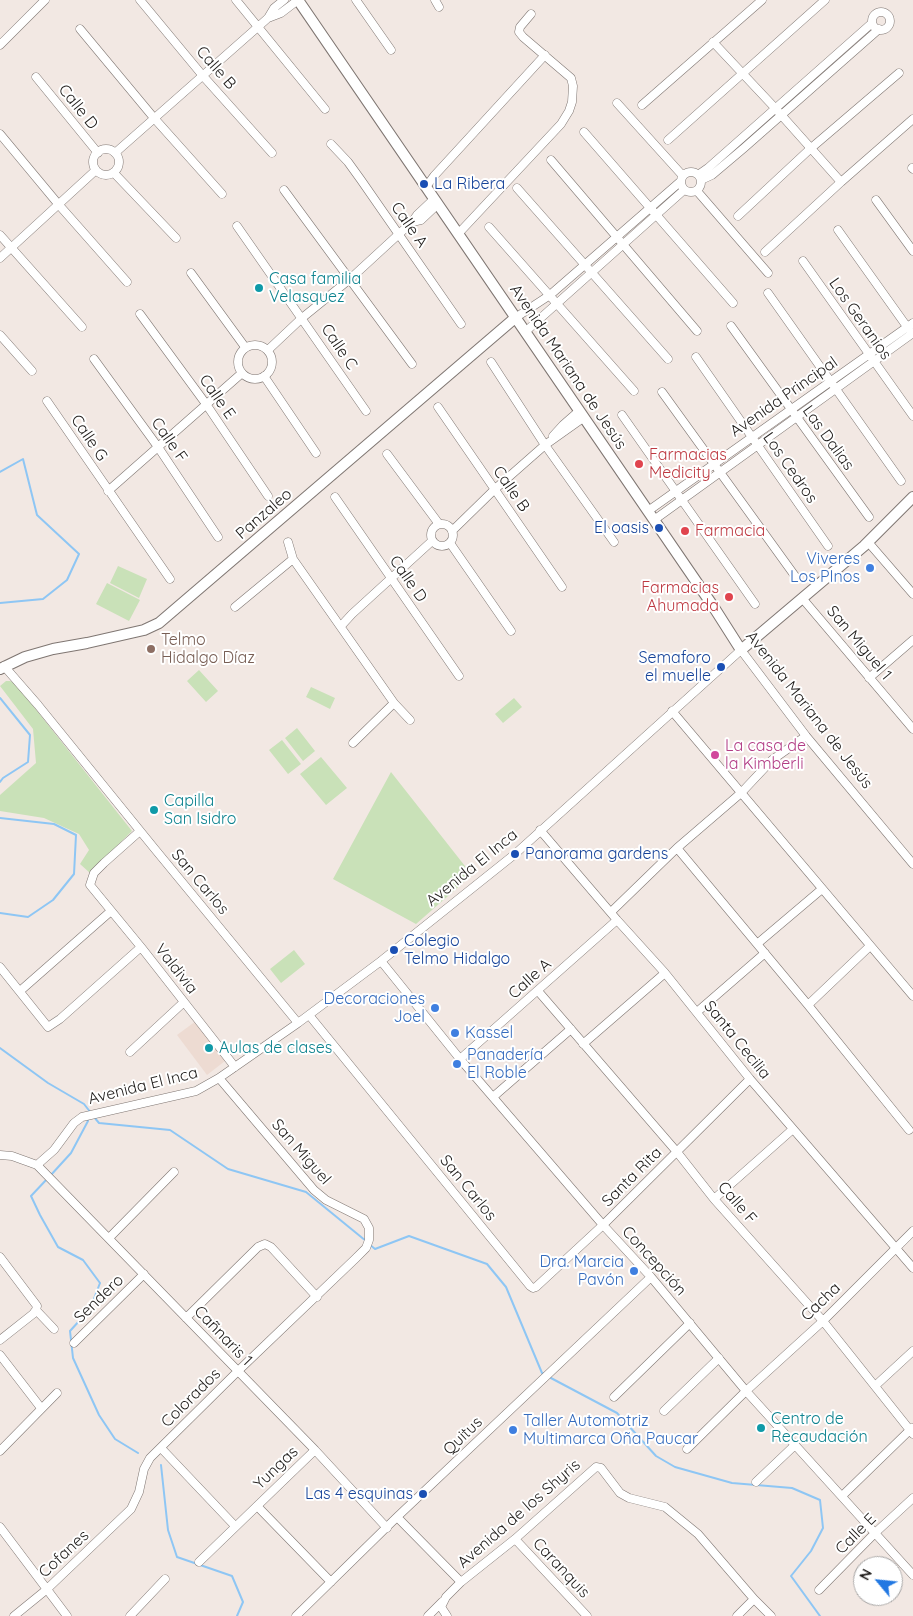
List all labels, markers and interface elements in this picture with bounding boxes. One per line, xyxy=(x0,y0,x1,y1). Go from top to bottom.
street label: Calle B xyxy=(192,42,240,94)
street label: Calle D xyxy=(54,81,102,133)
place label: La Ribera xyxy=(434,174,505,194)
marker: La Ribera xyxy=(418,178,430,190)
street label: Calle A xyxy=(386,199,432,251)
place label: Casa familia Velasquez xyxy=(269,269,361,307)
street label: Los Geranios xyxy=(825,274,895,364)
street label: Avenida Mariana de Jesús xyxy=(506,281,630,453)
marker: Casa familia Velasquez xyxy=(253,282,265,294)
street label: Calle C xyxy=(317,320,361,374)
street label: Avenida Principal xyxy=(727,353,841,441)
street label: Calle E xyxy=(195,371,239,423)
street label: Las Dalias xyxy=(798,402,858,474)
street label: Calle G xyxy=(67,411,111,465)
street label: Calle F xyxy=(147,414,191,466)
street label: Los Cedros xyxy=(759,429,821,507)
place label: Farmacias Medicity xyxy=(649,445,727,483)
marker: Farmacias Medicity xyxy=(633,458,645,470)
street label: Calle B xyxy=(488,463,534,515)
street label: Panzaleo xyxy=(232,484,296,544)
place label: El oasis xyxy=(594,518,649,538)
place label: Farmacia xyxy=(695,521,765,541)
marker: El oasis xyxy=(653,522,665,534)
marker: Farmacia xyxy=(679,525,691,537)
place label: Viveres Los PInos xyxy=(790,549,860,587)
street label: Calle D xyxy=(385,552,431,606)
marker: Viveres Los PInos xyxy=(864,562,876,574)
place label: Farmacias Ahumada xyxy=(641,578,719,616)
marker: Farmacias Ahumada xyxy=(723,591,735,603)
street label: San Miguel 1 xyxy=(822,602,896,684)
street label: Avenida Mariana de Jesús xyxy=(742,627,876,793)
place label: Telmo Hidalgo Díaz xyxy=(161,630,255,668)
marker: Telmo Hidalgo Díaz xyxy=(145,643,157,655)
place label: Semaforo el muelle xyxy=(638,648,711,686)
marker: Semaforo el muelle xyxy=(715,661,727,673)
place label: La casa de la Kimberli xyxy=(725,736,806,774)
marker: La casa de la Kimberli xyxy=(709,749,721,761)
place label: Capilla San Isidro xyxy=(164,791,236,829)
marker: Capilla San Isidro xyxy=(148,804,160,816)
street label: Avenida El Inca xyxy=(422,825,522,911)
place label: Panorama gardens xyxy=(525,844,668,864)
street label: San Carlos xyxy=(167,845,233,919)
marker: Panorama gardens xyxy=(509,848,521,860)
place label: Colegio Telmo Hidalgo xyxy=(404,931,510,969)
street label: Valdivia xyxy=(150,940,202,998)
marker: Colegio Telmo Hidalgo xyxy=(388,944,400,956)
street label: Calle A xyxy=(505,955,555,1003)
place label: Decoraciones Joel xyxy=(324,989,425,1027)
street label: Santa Cecilia xyxy=(700,997,774,1083)
marker: Decoraciones Joel xyxy=(429,1002,441,1014)
place label: Kassel xyxy=(465,1023,513,1043)
marker: Kassel xyxy=(449,1027,461,1039)
place label: Aulas de clases xyxy=(219,1038,332,1058)
marker: Aulas de clases xyxy=(203,1042,215,1054)
place label: Panadería El Roble xyxy=(467,1045,543,1083)
marker: Panadería El Roble xyxy=(451,1058,463,1070)
street label: Avenida El Inca xyxy=(86,1063,200,1109)
street label: San Miguel xyxy=(267,1115,335,1189)
street label: Santa Rita xyxy=(598,1143,666,1211)
street label: San Carlos xyxy=(436,1151,500,1225)
street label: Calle F xyxy=(713,1178,761,1228)
street label: Concepción xyxy=(618,1222,690,1300)
place label: Dra. Marcia Pavón xyxy=(539,1252,624,1290)
marker: Dra. Marcia Pavón xyxy=(628,1265,640,1277)
street label: Sendero xyxy=(70,1271,128,1327)
street label: Cacha xyxy=(797,1279,845,1325)
street label: Cañnaris 1 xyxy=(190,1302,256,1370)
street label: Colorados xyxy=(157,1364,225,1432)
place label: Centro de Recaudación xyxy=(771,1409,868,1447)
place label: Taller Automotriz Multimarca Oña Paucar xyxy=(523,1411,698,1449)
street label: Quitus xyxy=(439,1413,487,1459)
marker: Centro de Recaudación xyxy=(755,1422,767,1434)
marker: Taller Automotriz Multimarca Oña Paucar xyxy=(507,1424,519,1436)
street label: Yungas xyxy=(250,1442,302,1494)
street label: Avenida de los Shyris xyxy=(454,1456,584,1572)
place label: Las 4 esquinas xyxy=(305,1484,413,1504)
marker: Las 4 esquinas xyxy=(417,1488,429,1500)
street label: Calle E xyxy=(832,1510,880,1558)
street label: Cofanes xyxy=(35,1526,93,1582)
street label: Caranquis xyxy=(528,1534,594,1602)
north arrow xyxy=(853,1556,903,1606)
text: N xyxy=(855,1566,876,1583)

